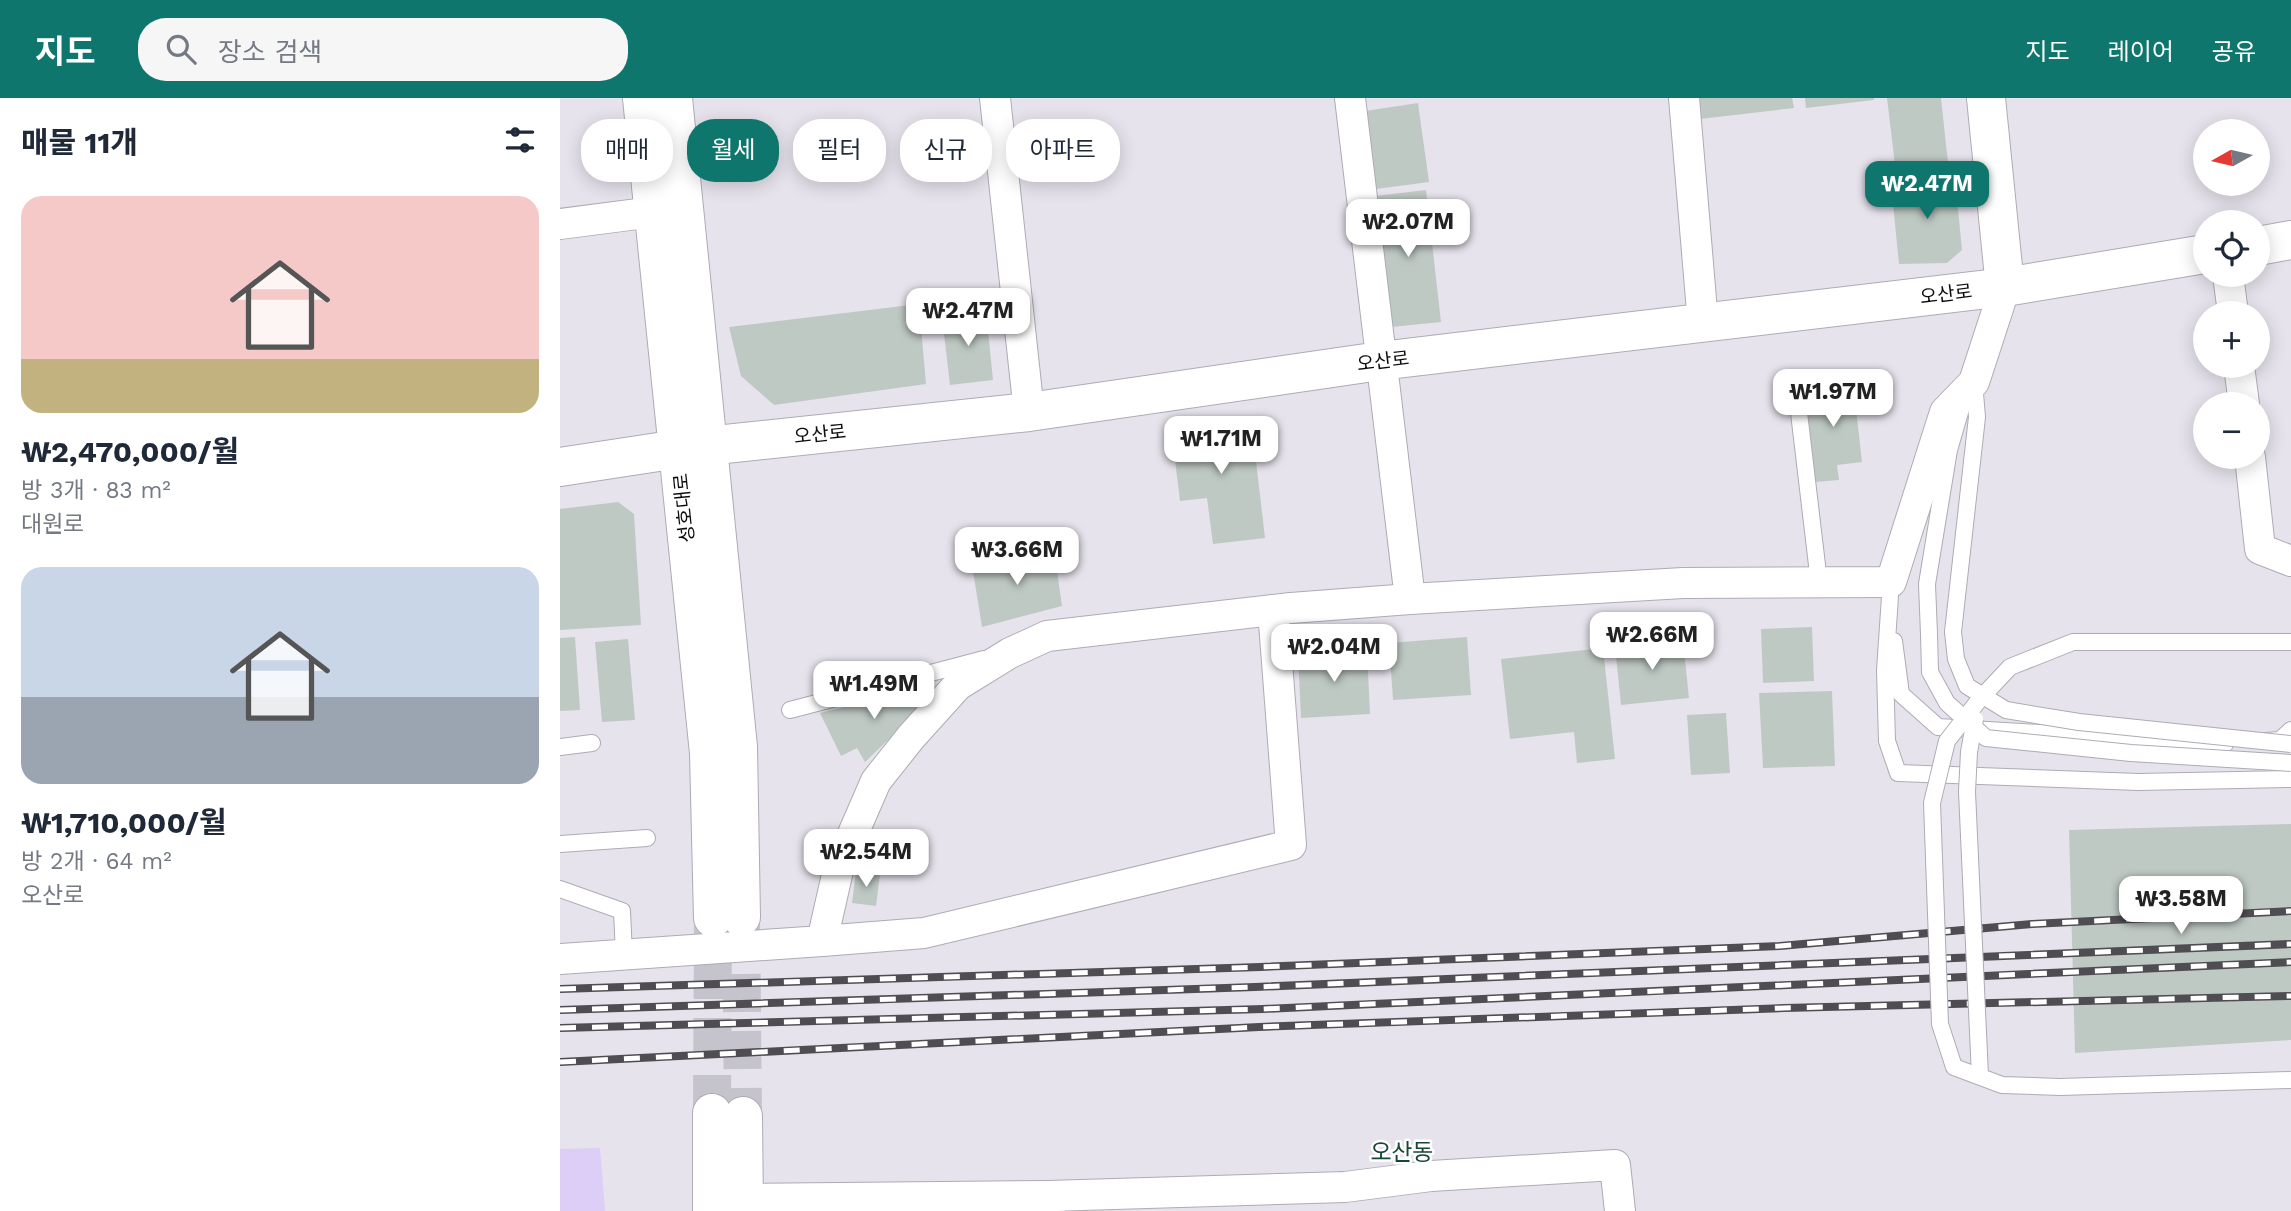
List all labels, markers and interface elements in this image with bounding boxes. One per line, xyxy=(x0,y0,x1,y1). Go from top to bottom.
search box xyxy=(138,18,628,81)
icon: search xyxy=(162,30,200,68)
text: 지도 xyxy=(35,32,96,71)
text: 장소 검색 xyxy=(218,37,322,67)
text: 지도 xyxy=(2025,38,2070,66)
text: 레이어 xyxy=(2108,38,2174,66)
text: 공유 xyxy=(2212,38,2256,66)
chip: 매매 xyxy=(581,119,673,182)
chip: 월세 xyxy=(687,119,779,182)
chip: 필터 xyxy=(793,119,886,182)
chip: 신규 xyxy=(900,119,992,182)
chip: 아파트 xyxy=(1006,119,1120,182)
north arrow xyxy=(2193,119,2270,196)
map controls xyxy=(2193,119,2270,469)
icon: filters xyxy=(501,121,539,159)
text: 매물 11개 xyxy=(21,125,138,160)
pin: ₩2.47M xyxy=(1870,162,1984,221)
text: ₩2.47M xyxy=(1881,170,1973,197)
pin: ₩2.07M xyxy=(1351,200,1465,259)
text: ₩2.07M xyxy=(1362,208,1454,235)
button: locate xyxy=(2193,210,2270,287)
icon: home xyxy=(217,242,343,368)
street label: 오산로 xyxy=(1919,279,1973,309)
pin: ₩2.47M xyxy=(911,288,1025,348)
text: ₩2.47M xyxy=(922,297,1014,324)
button: + xyxy=(2193,301,2270,378)
street label: 오산로 xyxy=(1356,346,1410,376)
pin: ₩1.97M xyxy=(1776,370,1890,429)
text: ₩1.97M xyxy=(1789,378,1877,405)
button: − xyxy=(2193,392,2270,469)
pin: ₩1.71M xyxy=(1164,416,1278,476)
street label: 오산로 xyxy=(793,420,847,448)
text: ₩1.71M xyxy=(1180,425,1262,452)
text: ₩2,470,000/월 xyxy=(21,434,239,469)
street label: 성호대로 xyxy=(669,472,699,544)
text: 방 3개 · 83 m² xyxy=(21,477,171,504)
text: 대원로 xyxy=(21,511,84,538)
pin: ₩3.66M xyxy=(960,528,1074,587)
text: ₩3.66M xyxy=(971,536,1063,563)
pin: ₩2.66M xyxy=(1595,612,1709,672)
icon: home xyxy=(217,613,343,739)
text: ₩2.66M xyxy=(1606,621,1698,648)
pin: ₩2.04M xyxy=(1277,624,1391,684)
text: ₩2.04M xyxy=(1287,633,1381,660)
pin: ₩1.49M xyxy=(817,662,931,721)
text: ₩1.49M xyxy=(829,670,919,697)
text: ₩1,710,000/월 xyxy=(21,805,227,840)
pin: ₩2.54M xyxy=(809,830,923,889)
text: ₩2.54M xyxy=(820,838,912,865)
text: 방 2개 · 64 m² xyxy=(21,848,172,875)
pin: ₩3.58M xyxy=(2124,876,2238,936)
text: 오산로 xyxy=(21,882,84,909)
text: ₩3.58M xyxy=(2135,885,2227,912)
district label: 오산동 xyxy=(1370,1139,1434,1166)

